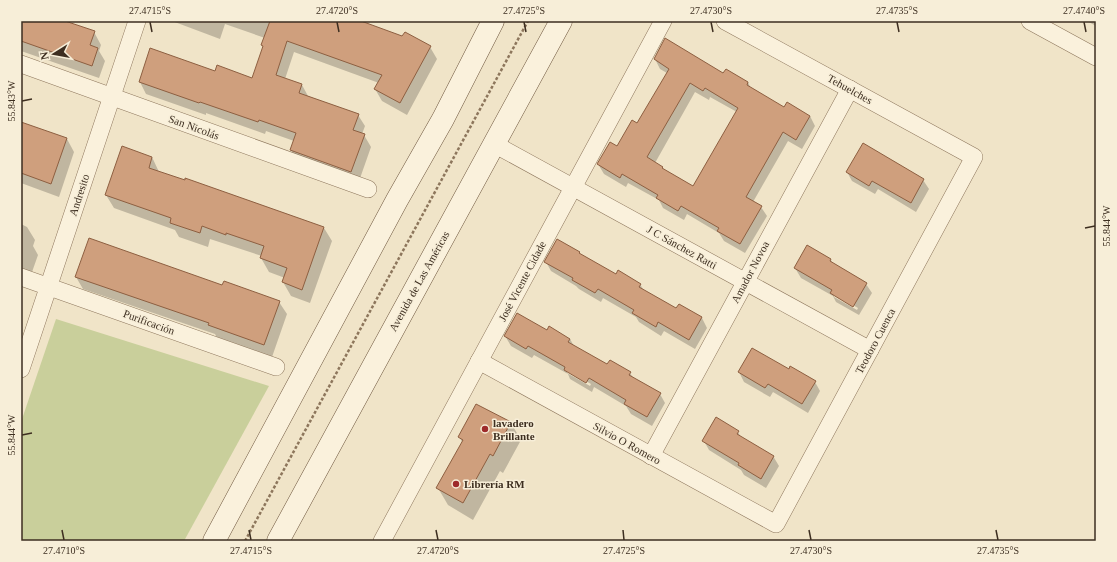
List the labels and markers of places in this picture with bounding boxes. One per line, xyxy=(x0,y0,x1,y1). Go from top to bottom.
place label: lavadero Brillante xyxy=(493,417,535,442)
marker: lavadero Brillante xyxy=(480,424,490,434)
place label: Librería RM xyxy=(464,478,525,490)
marker: Librería RM xyxy=(451,479,461,489)

